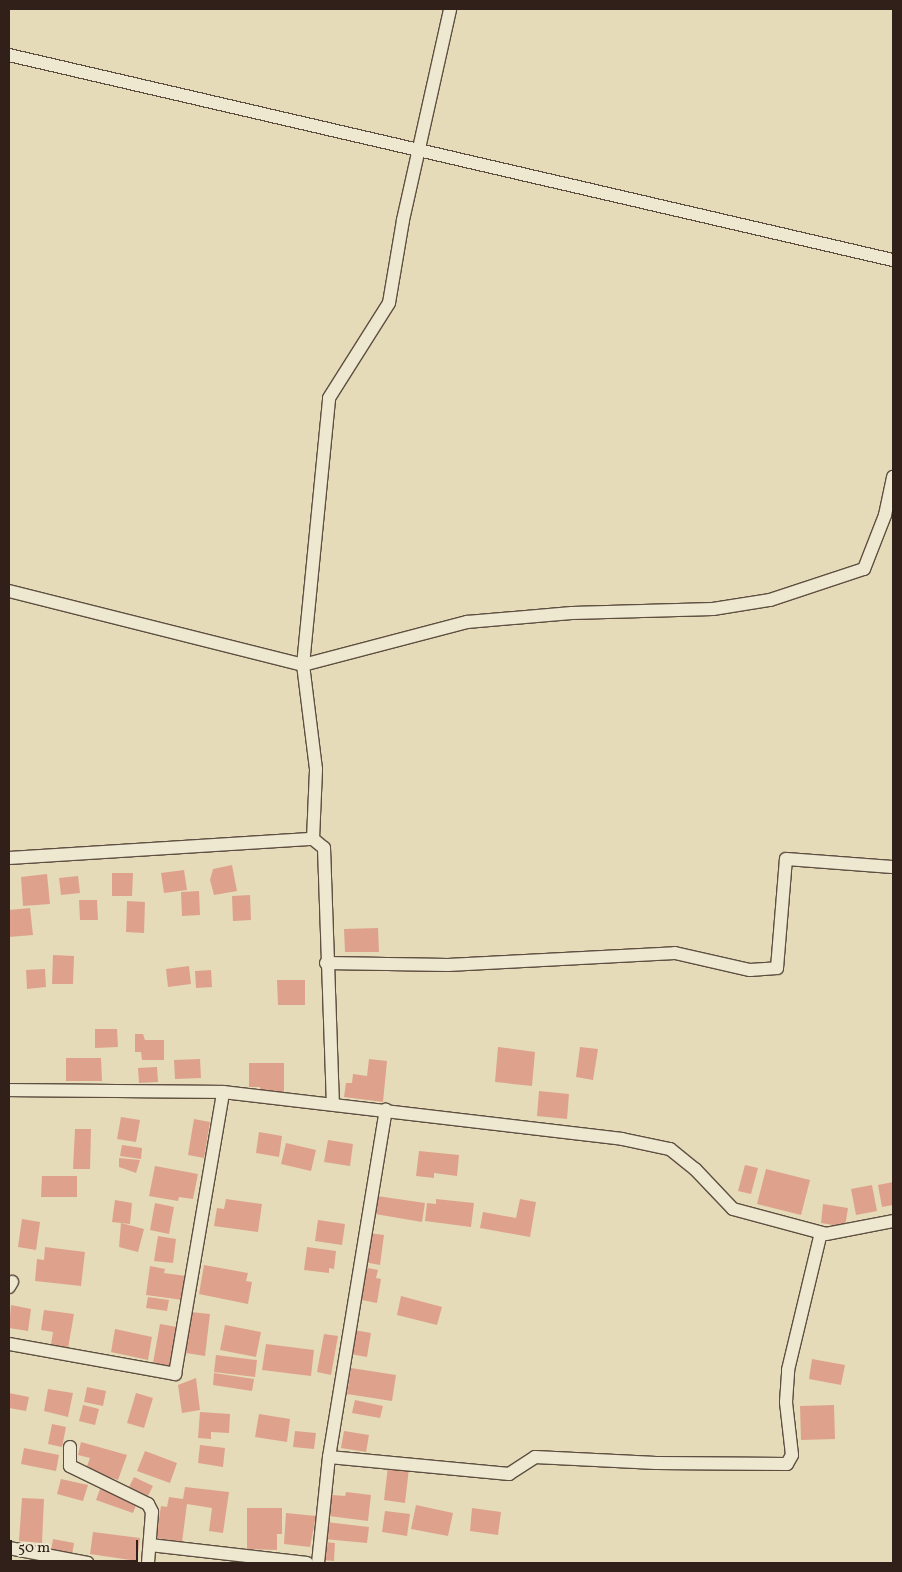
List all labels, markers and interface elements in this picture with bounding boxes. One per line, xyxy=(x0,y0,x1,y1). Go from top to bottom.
scale bar xyxy=(12,1530,140,1562)
text: 50 m xyxy=(18,1538,50,1559)

